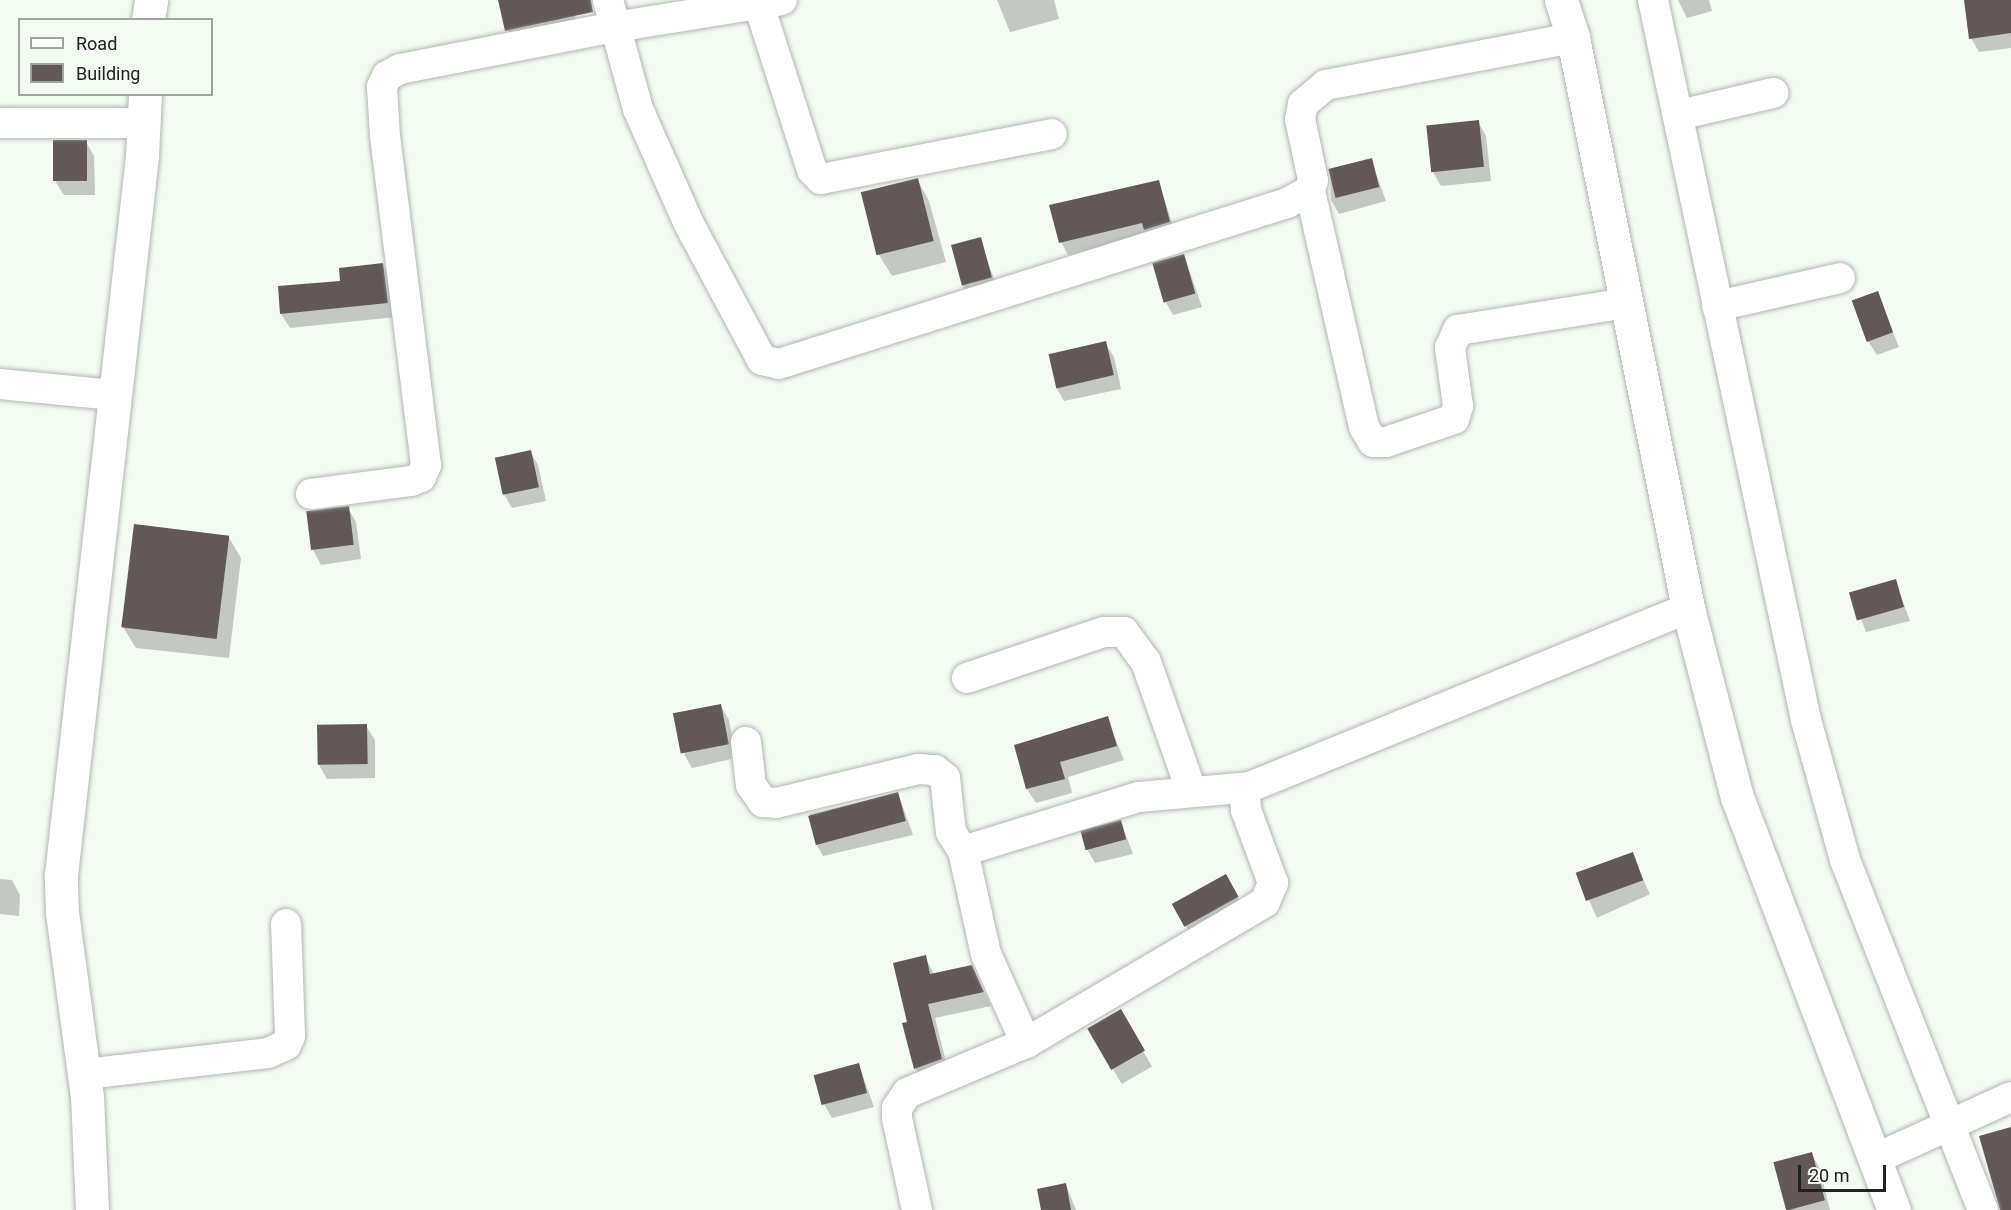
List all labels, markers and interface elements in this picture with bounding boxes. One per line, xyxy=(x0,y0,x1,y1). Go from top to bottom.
legend xyxy=(18,18,213,96)
text: Road xyxy=(76,33,117,54)
text: Building xyxy=(76,63,140,84)
scale bar xyxy=(1801,1153,1890,1191)
text: 20 m xyxy=(1809,1165,1849,1186)

